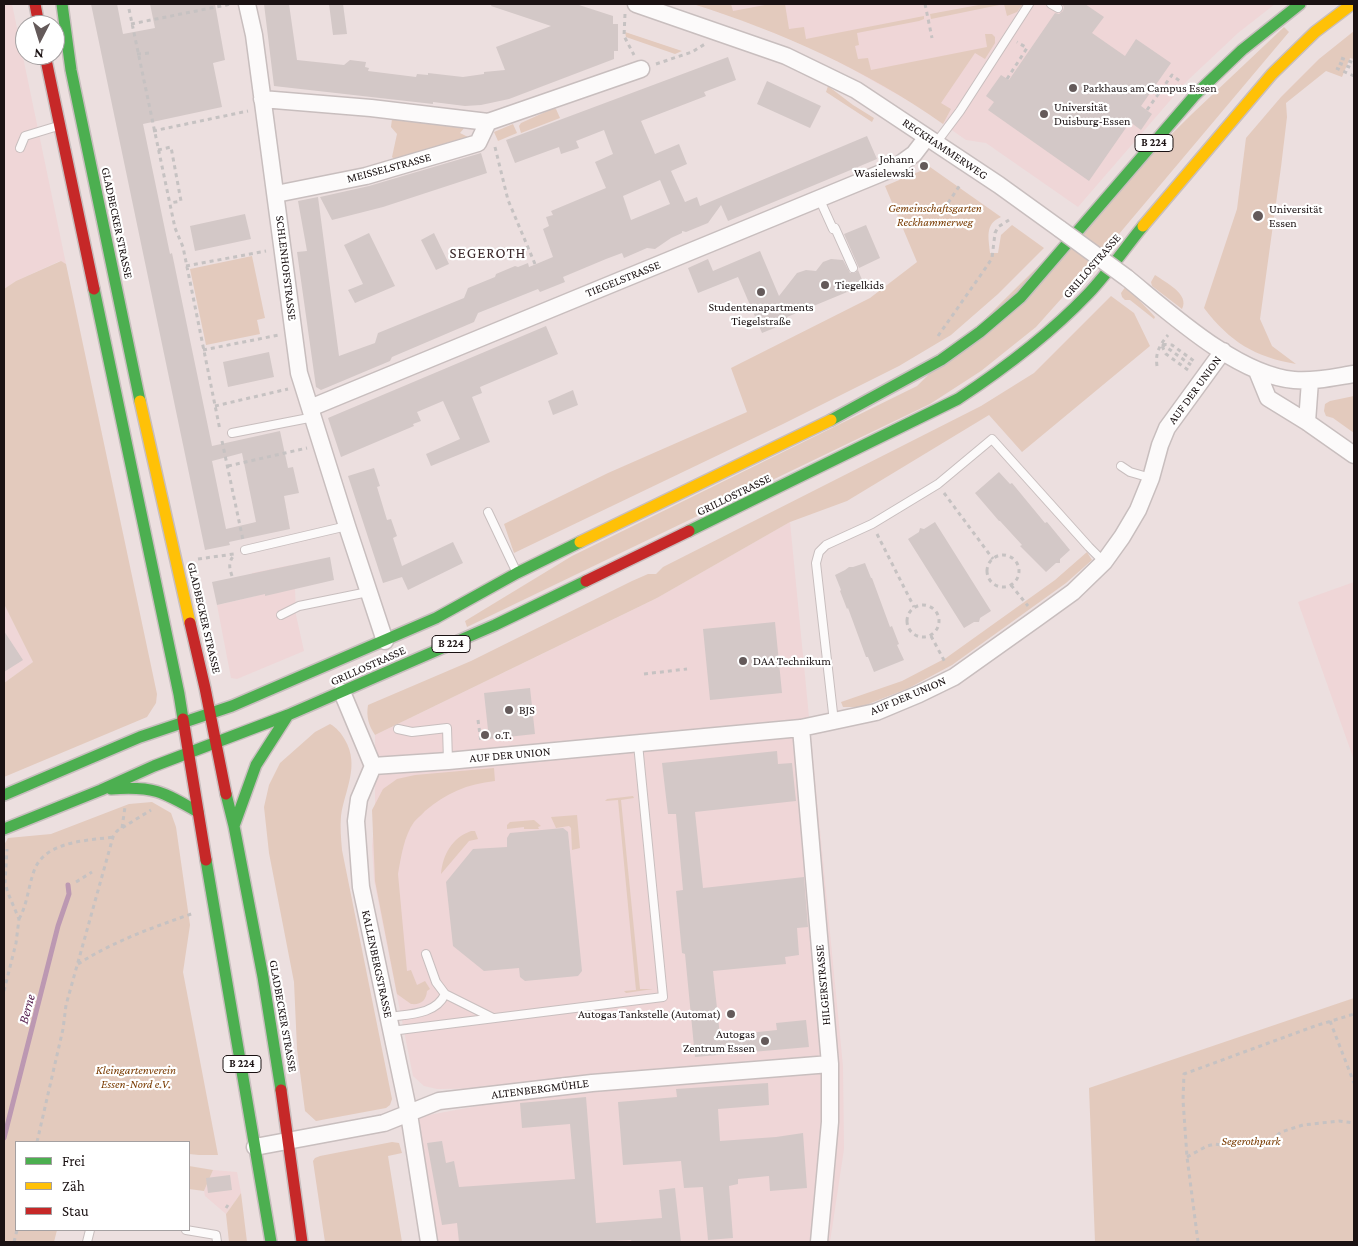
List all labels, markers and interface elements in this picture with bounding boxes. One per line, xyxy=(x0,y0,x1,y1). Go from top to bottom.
north arrow xyxy=(15,15,65,65)
text: N xyxy=(33,46,44,62)
place label: Parkhaus am Campus Essen xyxy=(1083,81,1217,95)
marker: Parkhaus am Campus Essen xyxy=(1067,82,1079,94)
place label: Universität Duisburg-Essen xyxy=(1054,100,1130,128)
marker: Universität Duisburg-Essen xyxy=(1038,108,1050,120)
street label: RECKHAMMERWEG xyxy=(900,115,990,183)
road number: B 224 xyxy=(1135,134,1173,152)
street label: MEISSELSTRASSE xyxy=(345,150,433,186)
place label: Johann Wasielewski xyxy=(854,152,914,180)
marker: Johann Wasielewski xyxy=(918,160,930,172)
street label: GLADBECKER STRASSE xyxy=(98,166,136,280)
park label: Gemeinschaftsgarten Reckhammerweg xyxy=(888,201,982,229)
place label: Universität Essen xyxy=(1269,202,1323,230)
marker: Universität Essen xyxy=(1251,209,1265,223)
street label: SCHLENHOFSTRASSE xyxy=(272,215,300,321)
street label: GRILLOSTRASSE xyxy=(1060,231,1124,301)
district label: SEGEROTH xyxy=(449,244,527,262)
street label: TIEGELSTRASSE xyxy=(583,257,663,301)
place label: Tiegelkids xyxy=(835,278,884,292)
marker: Tiegelkids xyxy=(819,279,831,291)
marker: Studentenapartments Tiegelstraße xyxy=(755,286,767,298)
place label: Studentenapartments Tiegelstraße xyxy=(708,300,814,328)
street label: AUF DER UNION xyxy=(1165,353,1225,427)
street label: GRILLOSTRASSE xyxy=(695,471,773,519)
street label: GLADBECKER STRASSE xyxy=(184,561,224,675)
road number: B 224 xyxy=(432,636,470,652)
street label: GRILLOSTRASSE xyxy=(328,643,408,689)
place label: DAA Technikum xyxy=(753,654,831,668)
marker: DAA Technikum xyxy=(737,655,749,667)
street label: AUF DER UNION xyxy=(868,673,948,719)
place label: BJS xyxy=(519,703,535,717)
marker: BJS xyxy=(503,704,515,716)
place label: o.T. xyxy=(495,728,512,742)
marker: o.T. xyxy=(479,729,491,741)
street label: AUF DER UNION xyxy=(469,744,551,766)
street label: KALLENBERGSTRASSE xyxy=(359,909,395,1019)
street label: HILGERSTRASSE xyxy=(812,944,834,1026)
street label: GLADBECKER STRASSE xyxy=(266,959,300,1073)
water label: Berne xyxy=(15,992,39,1026)
place label: Autogas Tankstelle (Automat) xyxy=(578,1007,721,1021)
marker: Autogas Tankstelle (Automat) xyxy=(725,1008,737,1020)
place label: Autogas Zentrum Essen xyxy=(683,1027,755,1055)
marker: Autogas Zentrum Essen xyxy=(759,1035,771,1047)
road number: B 224 xyxy=(223,1056,261,1072)
park label: Kleingartenverein Essen-Nord e.V. xyxy=(96,1063,176,1091)
street label: ALTENBERGMÜHLE xyxy=(490,1076,590,1102)
park label: Segerothpark xyxy=(1221,1134,1281,1148)
legend xyxy=(15,1141,190,1231)
text: Frei xyxy=(62,1153,85,1169)
text: Zäh xyxy=(62,1178,85,1194)
text: Stau xyxy=(62,1203,89,1219)

